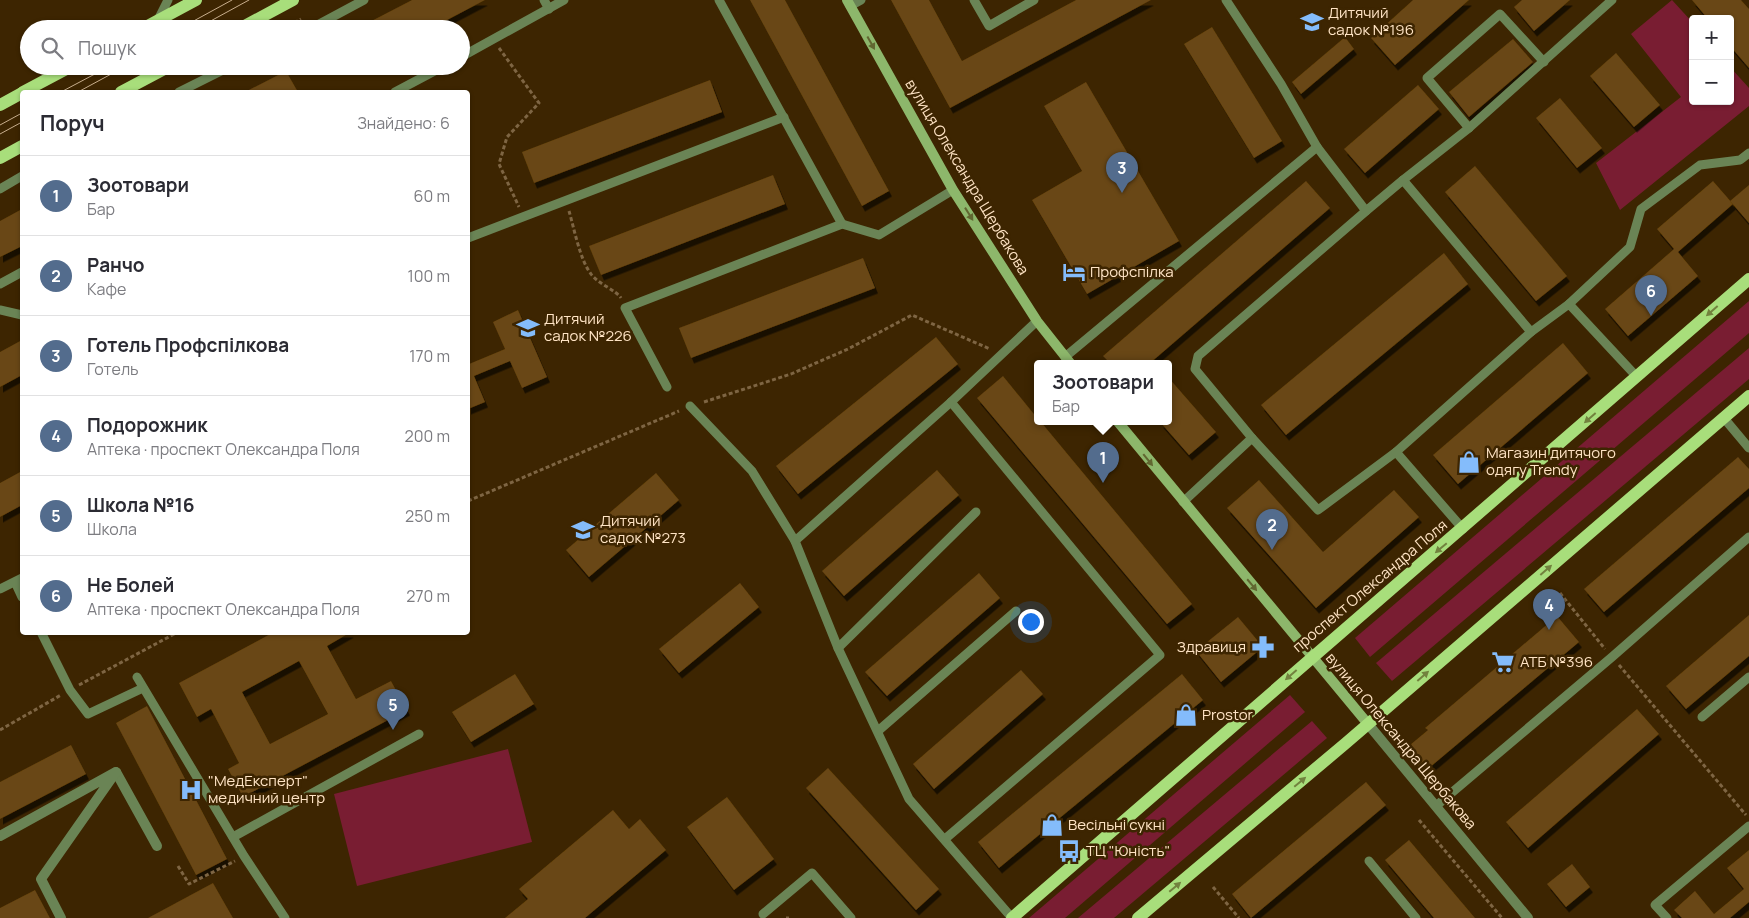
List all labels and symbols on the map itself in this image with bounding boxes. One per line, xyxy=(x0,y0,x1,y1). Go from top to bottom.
place label: Дитячий садок №196 xyxy=(1328,2,1414,40)
school or university icon: Дитячий садок №196 xyxy=(1299,9,1325,35)
one-way arrow xyxy=(866,36,875,49)
street label: вулиця Олександра Щербакова xyxy=(901,75,1034,278)
pin: 3 xyxy=(1106,152,1138,193)
one-way arrow xyxy=(964,207,973,221)
hotel icon: Профспілка xyxy=(1061,259,1087,285)
place label: Профспілка xyxy=(1090,261,1174,282)
pin: 6 xyxy=(1635,275,1667,316)
one-way arrow xyxy=(1707,305,1719,317)
place label: Дитячий садок №226 xyxy=(544,308,632,346)
school or university icon: Дитячий садок №226 xyxy=(515,315,541,341)
one-way arrow xyxy=(1585,412,1597,424)
pin: 1 xyxy=(1087,442,1119,483)
place label: Магазин дитячого одягу Trendy xyxy=(1486,442,1616,480)
shop icon: Магазин дитячого одягу Trendy xyxy=(1456,449,1482,475)
one-way arrow xyxy=(1143,453,1154,466)
pin: 2 xyxy=(1256,509,1288,550)
place label: Дитячий садок №273 xyxy=(600,510,686,548)
street label: проспект Олександра Поля xyxy=(1288,514,1452,657)
school or university icon: Дитячий садок №273 xyxy=(570,517,596,543)
one-way arrow xyxy=(1435,542,1448,553)
one-way arrow xyxy=(1539,565,1552,576)
one-way arrow xyxy=(1246,578,1257,591)
pin: 4 xyxy=(1533,589,1565,630)
your location xyxy=(1018,609,1044,635)
pharmacy icon: Здравиця xyxy=(1250,634,1276,660)
place label: Здравиця xyxy=(1177,636,1246,657)
street label: вулиця Олександра Щербакова xyxy=(1321,648,1482,833)
supermarket icon: АТБ №396 xyxy=(1490,649,1516,675)
place label: АТБ №396 xyxy=(1520,651,1593,672)
one-way arrow xyxy=(1284,670,1297,681)
one-way arrow xyxy=(1416,671,1429,682)
pin: 5 xyxy=(377,689,409,730)
shop icon: Prostor xyxy=(1173,702,1199,728)
place label: Prostor xyxy=(1202,704,1254,725)
place label: "МедЕксперт" медичний центр xyxy=(208,770,325,808)
one-way arrow xyxy=(1293,776,1305,788)
hospital icon: "МедЕксперт" медичний центр xyxy=(178,777,204,803)
shop icon: Весільні сукні xyxy=(1039,812,1065,838)
place label: Весільні сукні xyxy=(1068,814,1165,835)
bus stop icon: ТЦ "Юність" xyxy=(1056,838,1082,864)
place label: ТЦ "Юність" xyxy=(1086,840,1170,861)
one-way arrow xyxy=(1168,881,1181,892)

